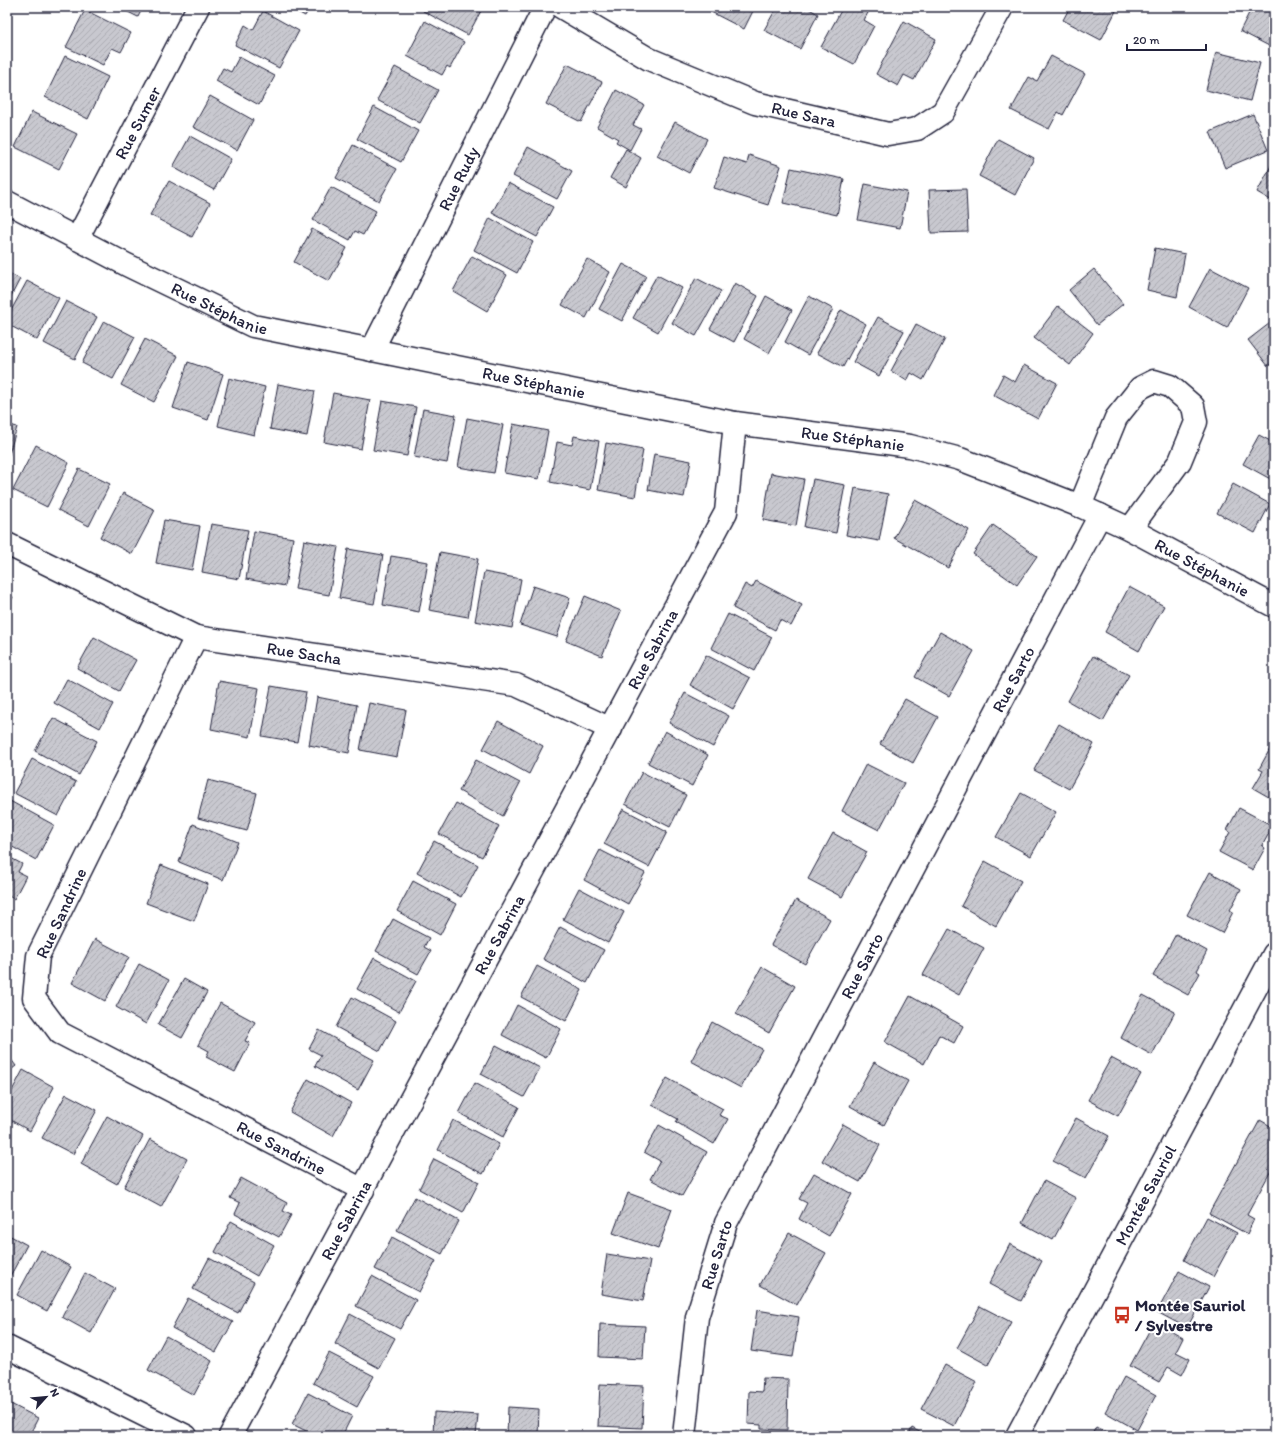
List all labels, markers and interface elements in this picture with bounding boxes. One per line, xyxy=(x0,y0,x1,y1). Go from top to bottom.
scale bar xyxy=(1127,26,1206,52)
text: 20 m xyxy=(1133,33,1160,47)
street label: Rue Sumer xyxy=(110,82,165,163)
street label: Rue Sara xyxy=(769,97,838,132)
street label: Rue Rudy xyxy=(434,143,483,214)
street label: Rue Stéphanie xyxy=(168,278,269,339)
street label: Rue Stéphanie xyxy=(481,362,587,403)
street label: Rue Stéphanie xyxy=(800,422,906,455)
street label: Rue Stéphanie xyxy=(1151,534,1253,601)
street label: Rue Sabrina xyxy=(623,606,682,693)
street label: Rue Sacha xyxy=(265,638,343,669)
street label: Rue Sarto xyxy=(988,643,1039,716)
street label: Rue Sandrine xyxy=(31,865,91,961)
street label: Rue Sabrina xyxy=(470,891,529,978)
street label: Rue Sarto xyxy=(836,929,887,1002)
street label: Rue Sandrine xyxy=(233,1116,329,1179)
street label: Montée Sauriol xyxy=(1111,1142,1180,1249)
street label: Rue Sabrina xyxy=(316,1177,375,1263)
street label: Rue Sarto xyxy=(696,1217,736,1292)
place label: Montée Sauriol / Sylvestre xyxy=(1134,1295,1246,1336)
bus stop icon: Montée Sauriol / Sylvestre xyxy=(1112,1305,1132,1325)
north arrow xyxy=(26,1377,66,1417)
text: N xyxy=(47,1386,62,1399)

